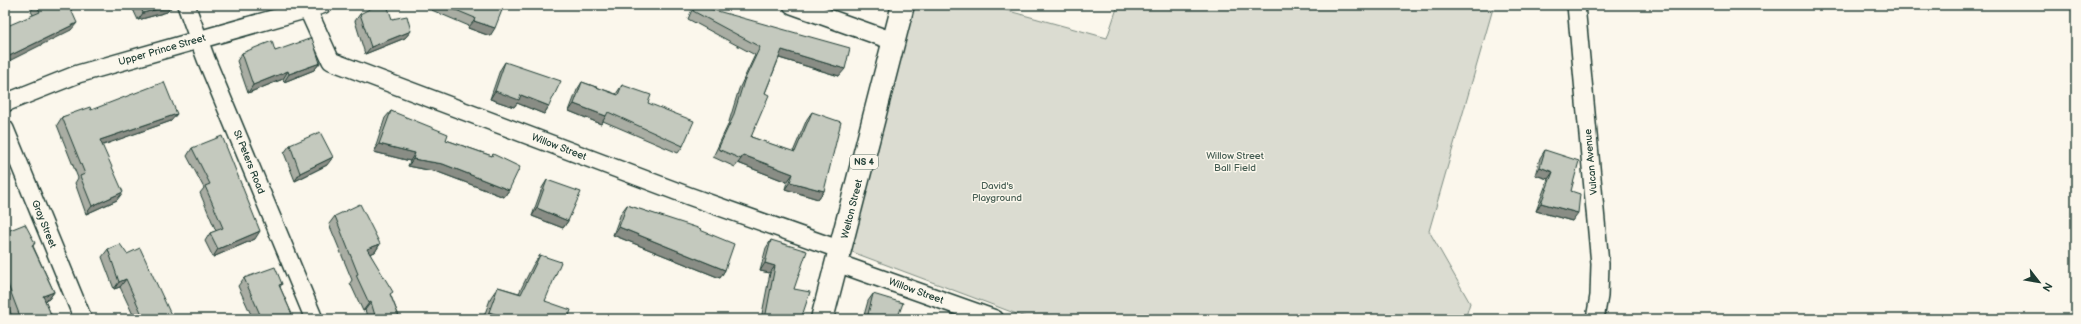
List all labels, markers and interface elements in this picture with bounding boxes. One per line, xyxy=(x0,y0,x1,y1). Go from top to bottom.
street label: Upper Prince Street xyxy=(117,32,207,68)
street label: St Peters Road xyxy=(231,128,267,196)
street label: Vulcan Avenue xyxy=(1582,128,1600,196)
street label: Willow Street xyxy=(530,131,588,163)
park label: Willow Street Ball Field xyxy=(1206,150,1264,174)
road number: NS 4 xyxy=(850,155,878,169)
street label: Welton Street xyxy=(839,178,865,240)
park label: David's Playground xyxy=(972,180,1022,204)
street label: Gray Street xyxy=(29,198,59,250)
north arrow xyxy=(2019,262,2059,302)
street label: Willow Street xyxy=(887,275,945,307)
text: N xyxy=(2039,280,2055,294)

